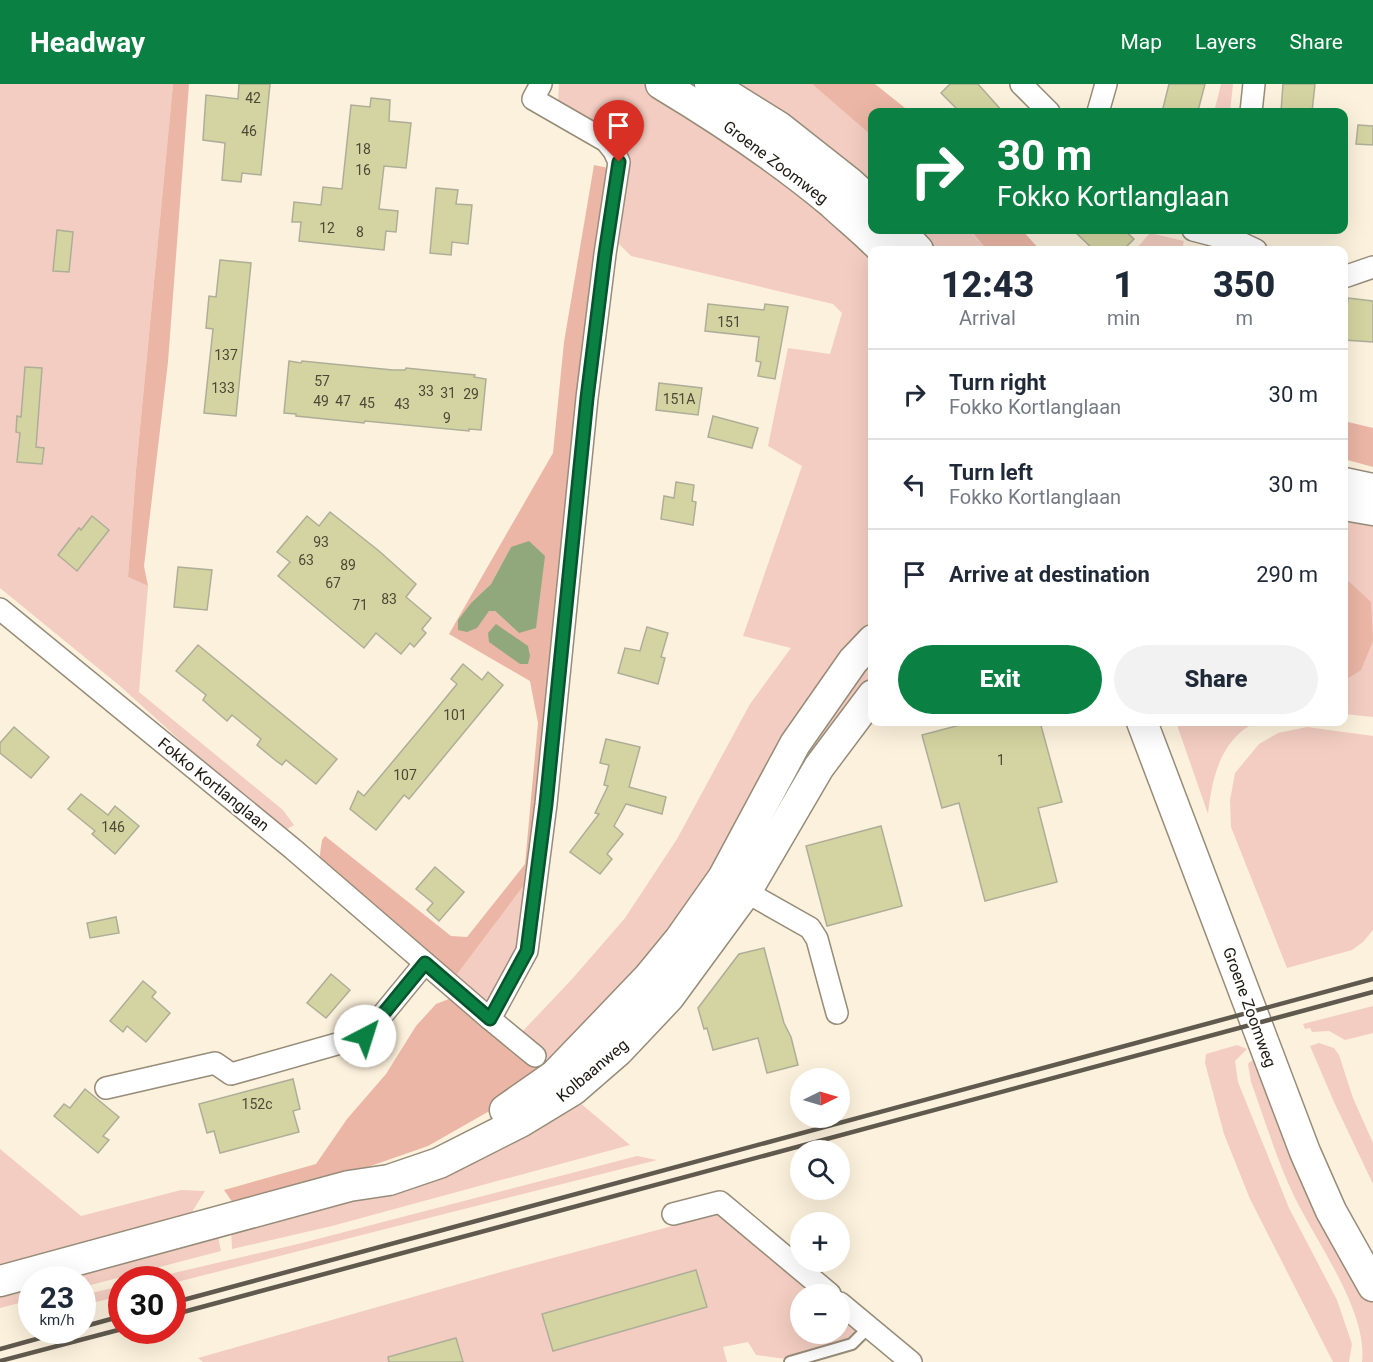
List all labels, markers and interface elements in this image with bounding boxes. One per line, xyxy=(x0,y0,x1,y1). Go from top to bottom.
text: Headway xyxy=(30,26,145,59)
text: Map xyxy=(1120,30,1162,54)
text: Layers xyxy=(1195,30,1256,54)
text: Share xyxy=(1289,30,1343,54)
house number: 42 xyxy=(245,90,261,106)
pin xyxy=(593,100,644,162)
icon: arrive xyxy=(602,109,635,142)
street label: Groene Zoomweg xyxy=(720,117,832,208)
house number: 46 xyxy=(241,123,257,139)
text: 30 m xyxy=(997,131,1092,180)
icon: right xyxy=(898,132,976,210)
house number: 18 xyxy=(355,141,371,157)
house number: 16 xyxy=(355,162,371,178)
text: Fokko Kortlanglaan xyxy=(997,181,1229,213)
house number: 12 xyxy=(319,220,335,236)
house number: 8 xyxy=(356,224,364,240)
text: 12:43 xyxy=(941,264,1034,306)
text: 1 xyxy=(1113,264,1134,306)
text: 350 xyxy=(1213,264,1275,306)
text: Arrival xyxy=(959,306,1016,330)
text: min xyxy=(1107,306,1140,330)
text: m xyxy=(1235,306,1253,330)
house number: 151 xyxy=(717,314,741,330)
house number: 137 xyxy=(214,347,238,363)
text: Turn right xyxy=(949,370,1046,395)
house number: 57 xyxy=(314,373,330,389)
icon: right xyxy=(898,378,931,411)
house number: 133 xyxy=(211,380,235,396)
text: 30 m xyxy=(1269,382,1318,407)
house number: 33 xyxy=(418,383,434,399)
house number: 31 xyxy=(440,385,456,401)
house number: 29 xyxy=(463,386,479,402)
house number: 151A xyxy=(663,391,695,407)
house number: 49 xyxy=(313,393,329,409)
house number: 47 xyxy=(335,393,351,409)
house number: 45 xyxy=(359,395,375,411)
text: Fokko Kortlanglaan xyxy=(949,395,1121,419)
house number: 43 xyxy=(394,396,410,412)
house number: 9 xyxy=(443,410,451,426)
text: Turn left xyxy=(949,460,1033,485)
icon: left xyxy=(898,468,931,501)
text: 30 m xyxy=(1269,472,1318,497)
text: Fokko Kortlanglaan xyxy=(949,485,1121,509)
house number: 93 xyxy=(313,534,329,550)
house number: 63 xyxy=(298,552,314,568)
house number: 89 xyxy=(340,557,356,573)
icon: arrive xyxy=(898,558,931,591)
text: Arrive at destination xyxy=(949,562,1150,587)
text: 290 m xyxy=(1256,562,1318,587)
house number: 67 xyxy=(325,575,341,591)
house number: 83 xyxy=(381,591,397,607)
house number: 71 xyxy=(352,597,368,613)
button: Exit xyxy=(898,645,1102,714)
button: Share xyxy=(1114,645,1318,714)
house number: 101 xyxy=(443,707,467,723)
street label: Fokko Kortlanglaan xyxy=(154,734,273,835)
house number: 1 xyxy=(997,752,1005,768)
house number: 107 xyxy=(393,767,417,783)
house number: 146 xyxy=(101,819,125,835)
street label: Groene Zoomweg xyxy=(1219,945,1280,1070)
position arrow xyxy=(333,1004,397,1068)
street label: Kolbaanweg xyxy=(553,1035,632,1106)
north arrow xyxy=(790,1068,850,1128)
map controls xyxy=(790,1068,850,1344)
house number: 152c xyxy=(242,1096,272,1112)
button: search xyxy=(790,1140,850,1200)
button: + xyxy=(790,1212,850,1272)
speed limit sign: 30 xyxy=(108,1266,186,1344)
text: 23 xyxy=(40,1280,74,1315)
button: − xyxy=(790,1284,850,1344)
text: km/h xyxy=(39,1311,75,1329)

